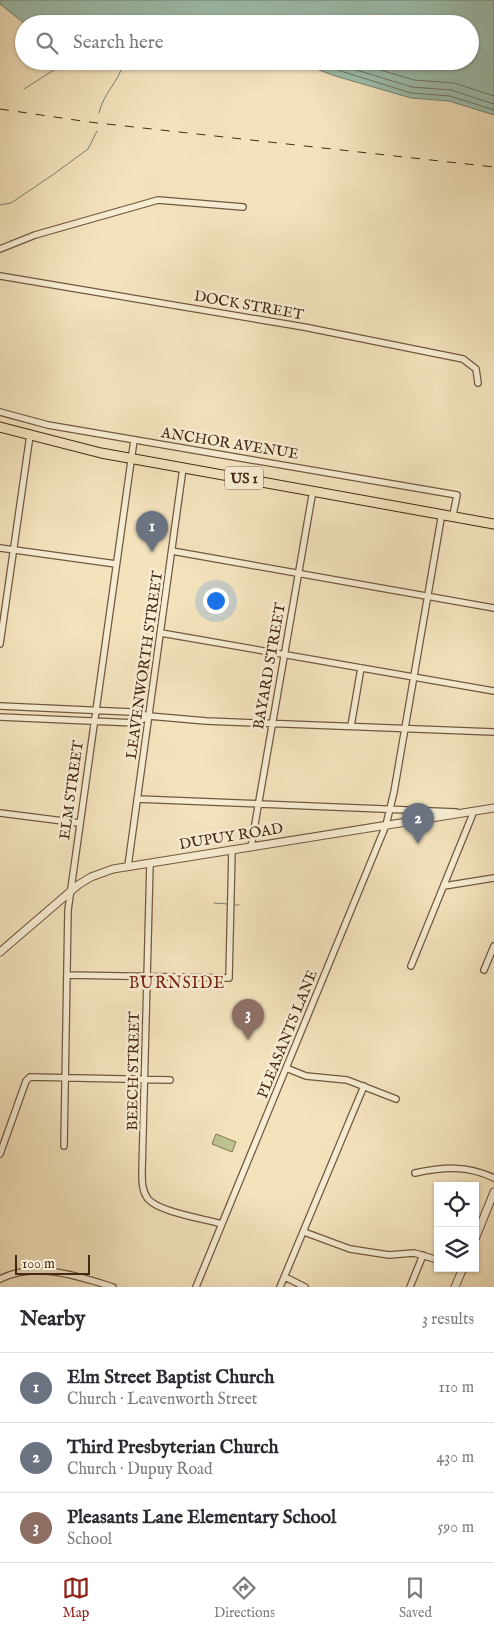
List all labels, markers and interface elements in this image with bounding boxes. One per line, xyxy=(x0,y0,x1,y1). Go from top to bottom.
search box xyxy=(15,15,479,70)
icon: search xyxy=(33,29,61,57)
text: Search here xyxy=(73,31,164,55)
street label: DOCK STREET xyxy=(193,287,305,324)
street label: ANCHOR AVENUE xyxy=(159,423,300,464)
road number: US 1 xyxy=(225,466,263,489)
pin: 1 xyxy=(136,511,168,552)
street label: LEAVENWORTH STREET xyxy=(122,570,167,760)
your location xyxy=(203,588,229,614)
street label: BAYARD STREET xyxy=(249,601,290,731)
street label: ELM STREET xyxy=(55,739,88,841)
pin: 2 xyxy=(402,803,434,844)
street label: DUPUY ROAD xyxy=(178,819,284,854)
street label: PLEASANTS LANE xyxy=(253,967,322,1101)
district label: BURNSIDE xyxy=(129,974,225,994)
pin: 3 xyxy=(232,999,264,1040)
street label: BEECH STREET xyxy=(123,1011,144,1131)
map controls xyxy=(434,1182,479,1272)
button: locate xyxy=(434,1182,479,1227)
button: layers xyxy=(434,1227,479,1272)
scale bar xyxy=(15,1252,90,1275)
text: 100 m xyxy=(22,1255,55,1273)
text: Nearby xyxy=(20,1306,85,1333)
text: 3 results xyxy=(422,1310,474,1330)
text: Elm Street Baptist Church xyxy=(67,1366,274,1390)
text: 1 xyxy=(33,1378,39,1398)
text: 110 m xyxy=(438,1378,474,1398)
text: Church · Leavenworth Street xyxy=(67,1390,257,1410)
text: Third Presbyterian Church xyxy=(67,1436,279,1460)
text: 2 xyxy=(32,1448,40,1468)
text: 430 m xyxy=(436,1448,474,1468)
text: Church · Dupuy Road xyxy=(67,1460,212,1480)
text: Pleasants Lane Elementary School xyxy=(67,1506,336,1530)
text: 3 xyxy=(33,1518,39,1538)
text: 590 m xyxy=(438,1518,474,1538)
text: School xyxy=(67,1530,112,1550)
tab: Map xyxy=(62,1574,90,1622)
tab: Directions xyxy=(214,1574,275,1622)
tab: Saved xyxy=(399,1574,432,1622)

